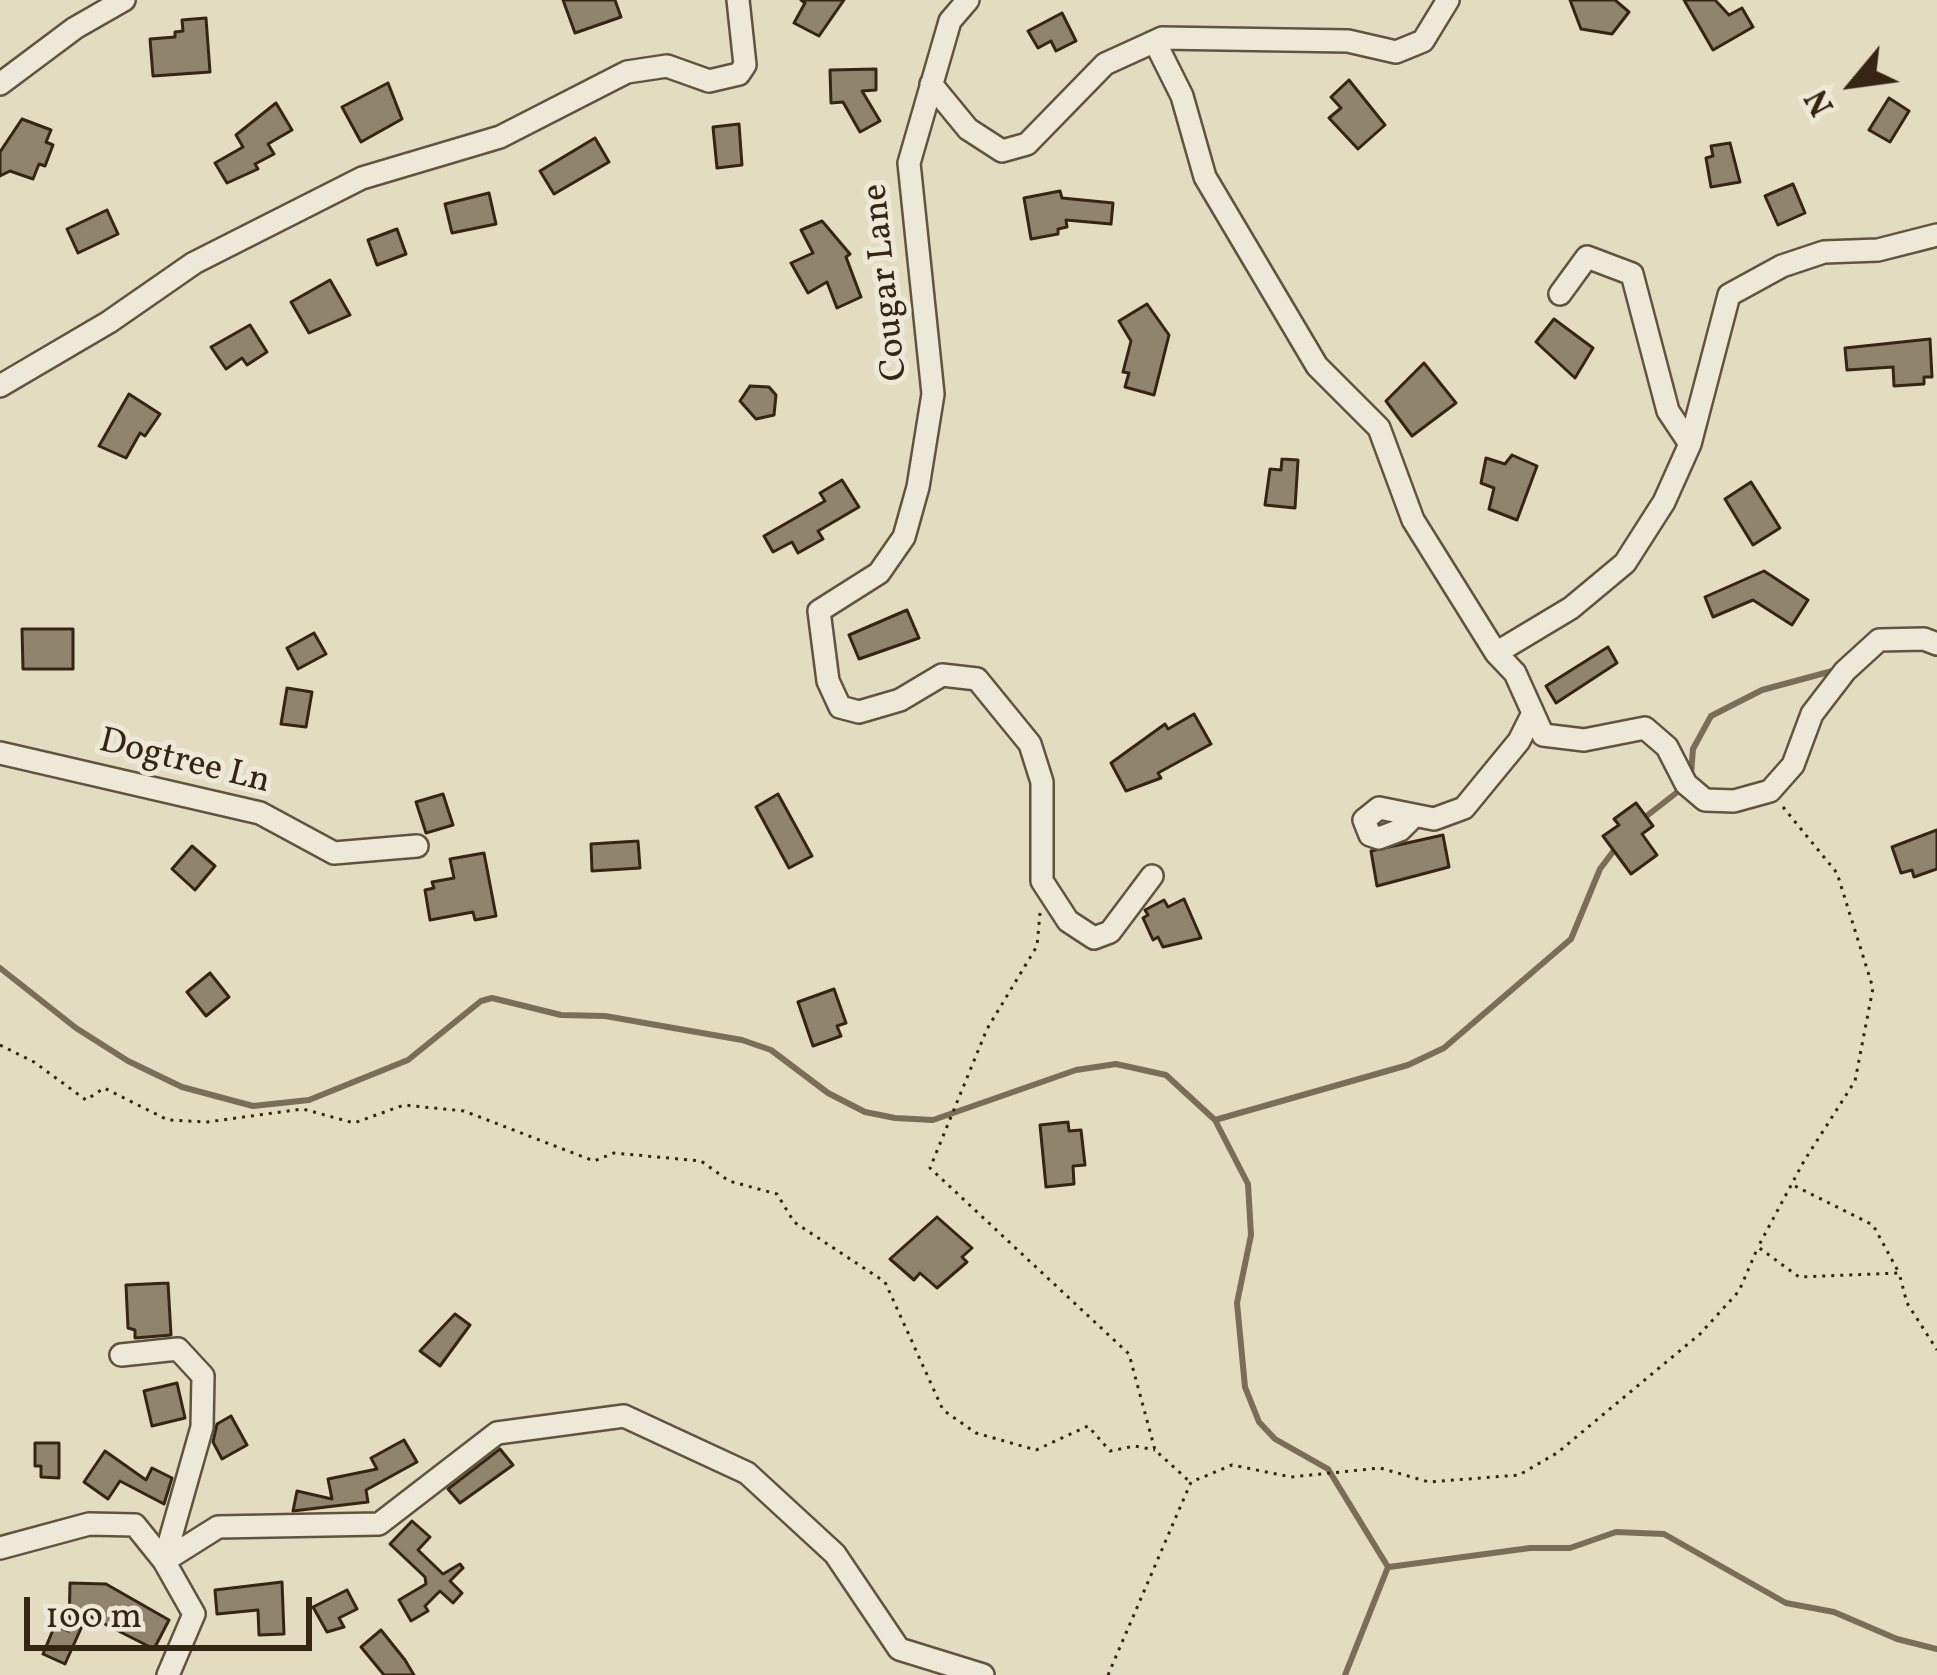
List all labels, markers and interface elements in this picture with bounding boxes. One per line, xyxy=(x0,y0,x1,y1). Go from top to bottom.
north arrow xyxy=(1793,24,1913,144)
text: N xyxy=(1796,80,1847,123)
street label: Cougar Lane xyxy=(856,181,920,383)
street label: Dogtree Ln xyxy=(94,722,274,806)
scale bar xyxy=(30,1573,318,1647)
text: 100 m xyxy=(45,1593,142,1643)

